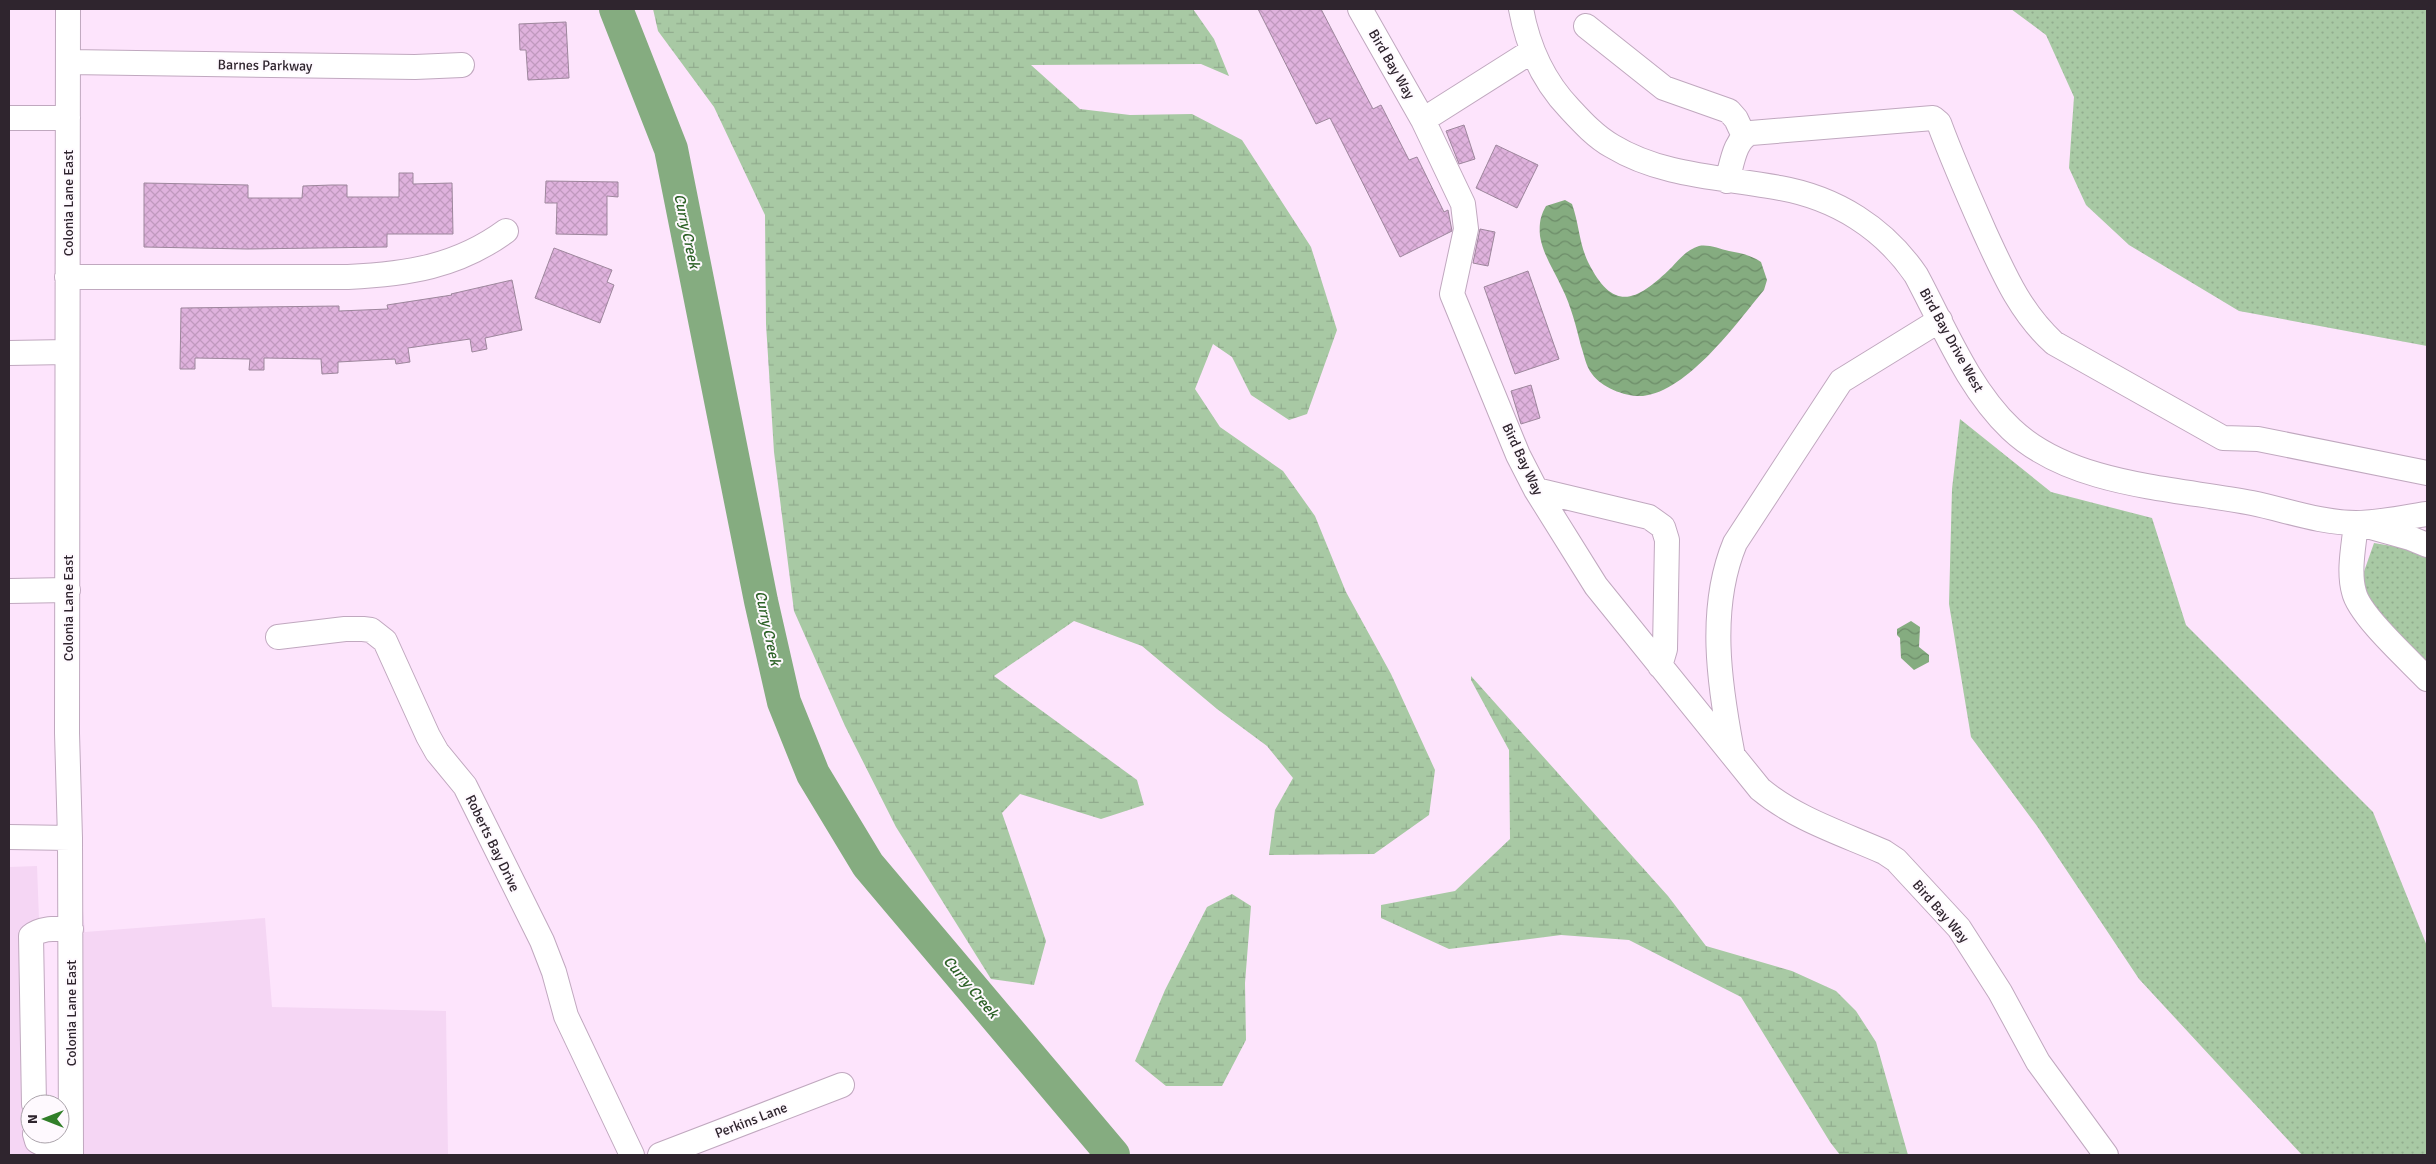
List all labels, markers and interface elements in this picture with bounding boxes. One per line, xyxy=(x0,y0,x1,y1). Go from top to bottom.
street label: Bird Bay Way xyxy=(1365,26,1419,103)
street label: Barnes Parkway xyxy=(217,56,313,75)
street label: Colonia Lane East xyxy=(60,150,77,256)
water label: Curry Creek xyxy=(670,192,704,271)
street label: Bird Bay Drive West xyxy=(1916,285,1987,395)
street label: Bird Bay Way xyxy=(1498,420,1547,498)
street label: Colonia Lane East xyxy=(60,555,77,661)
water label: Curry Creek xyxy=(751,589,785,668)
street label: Roberts Bay Drive xyxy=(462,792,523,894)
street label: Bird Bay Way xyxy=(1909,876,1973,947)
water label: Curry Creek xyxy=(940,952,1003,1023)
street label: Colonia Lane East xyxy=(63,960,80,1066)
north arrow xyxy=(20,1094,70,1144)
street label: Perkins Lane xyxy=(713,1099,790,1142)
text: N xyxy=(24,1114,41,1124)

